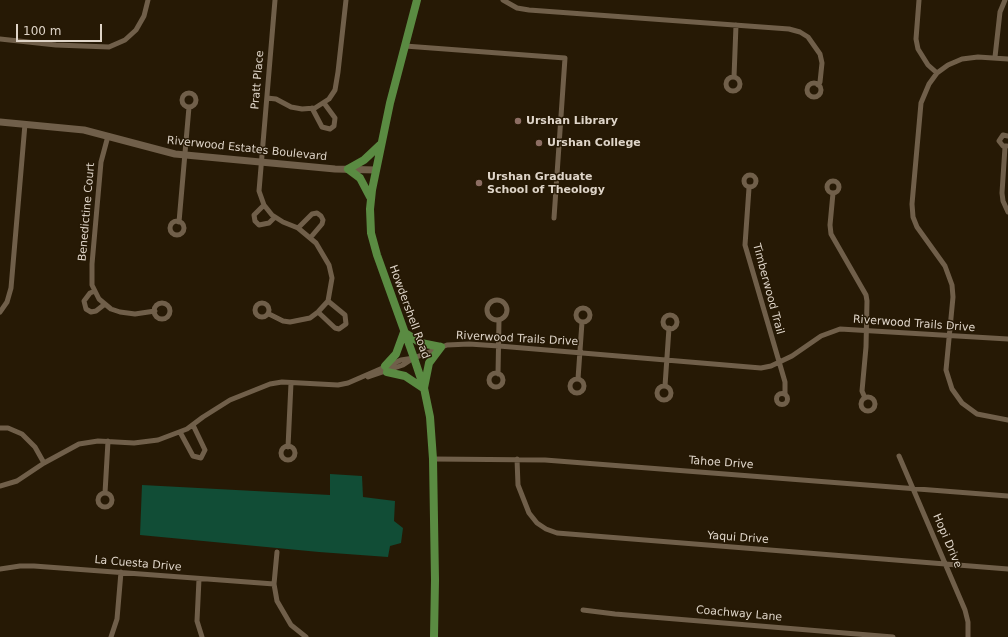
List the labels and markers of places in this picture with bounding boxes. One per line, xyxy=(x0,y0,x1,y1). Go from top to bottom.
place label: Urshan Library xyxy=(526,114,618,128)
marker: Urshan Library xyxy=(513,116,523,126)
place label: Urshan College xyxy=(547,136,641,150)
marker: Urshan College xyxy=(534,138,544,148)
place label: Urshan Graduate School of Theology xyxy=(487,170,605,196)
marker: Urshan Graduate School of Theology xyxy=(474,178,484,188)

